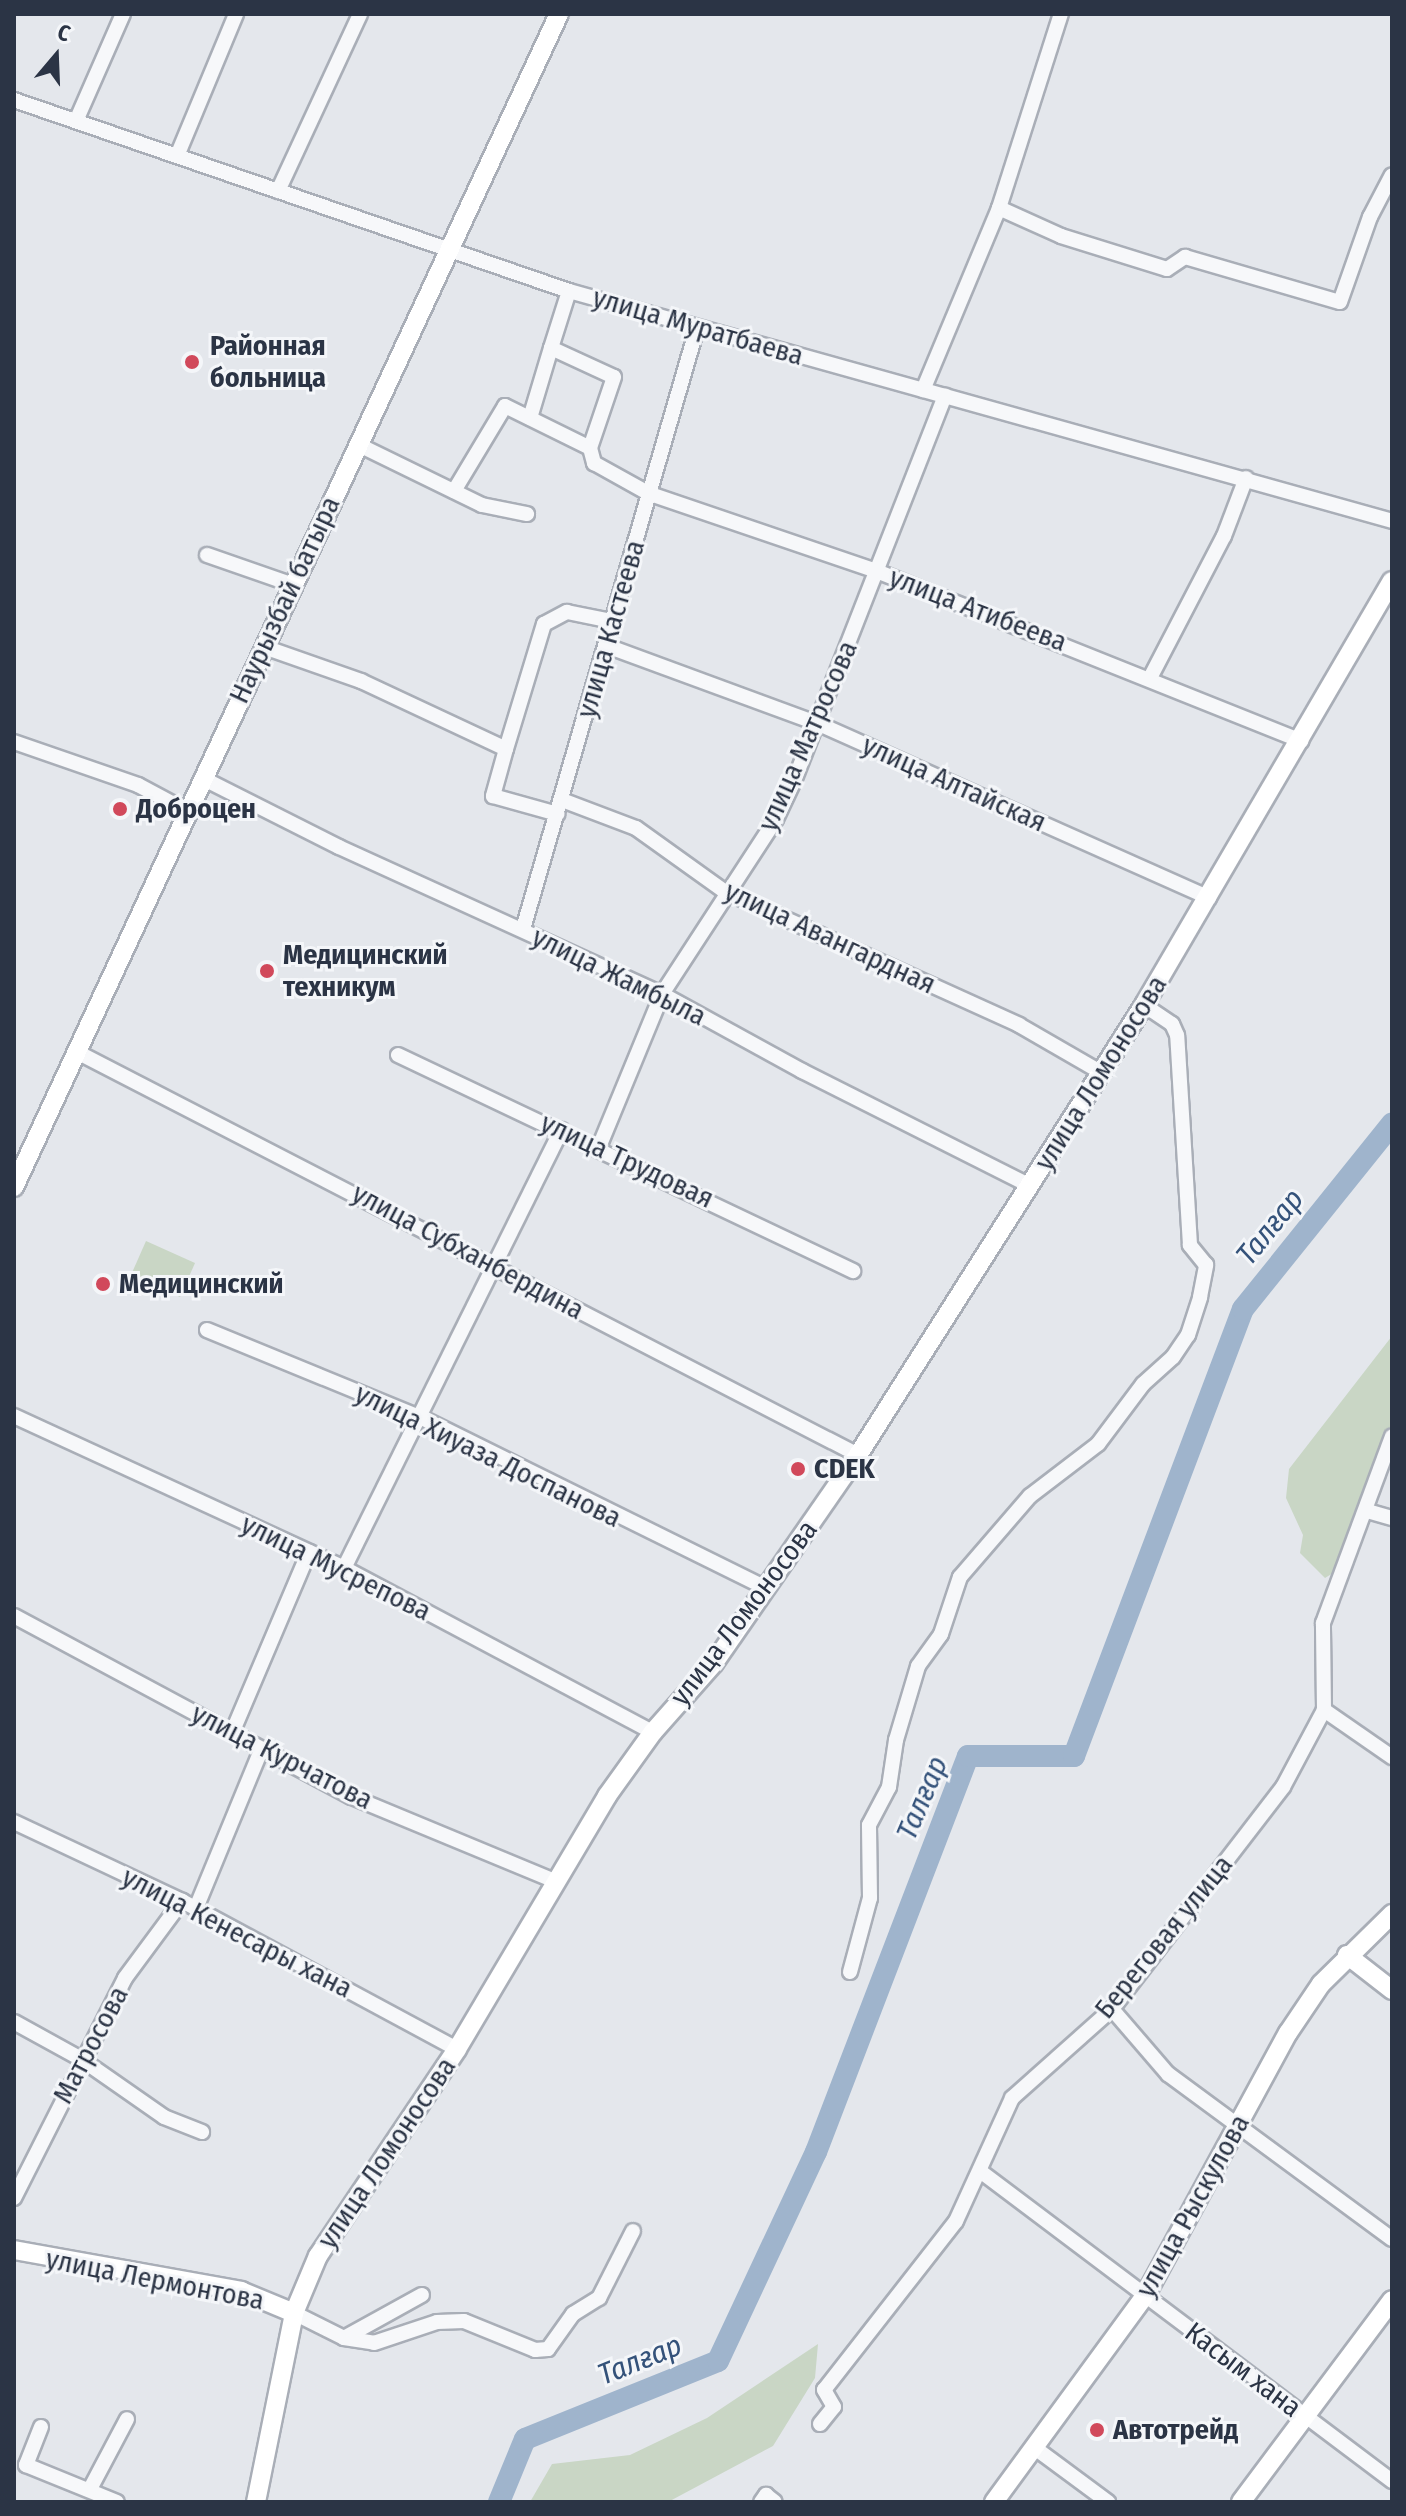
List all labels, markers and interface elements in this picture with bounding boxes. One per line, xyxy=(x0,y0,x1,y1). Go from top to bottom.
north arrow xyxy=(16,16,96,96)
text: С xyxy=(54,18,74,47)
street label: улица Муратбаева xyxy=(589,281,807,373)
place label: Районная больница xyxy=(210,329,326,395)
marker: Районная больница xyxy=(181,351,203,373)
street label: Наурызбай батыра xyxy=(222,491,348,709)
street label: улица Кастеева xyxy=(570,536,652,722)
street label: улица Атибеева xyxy=(885,561,1071,659)
street label: улица Матросова xyxy=(751,636,865,836)
street label: улица Алтайская xyxy=(857,729,1051,839)
place label: Доброцен xyxy=(136,792,256,826)
marker: Доброцен xyxy=(111,800,129,818)
street label: улица Авангардная xyxy=(719,874,941,1002)
street label: улица Жамбыла xyxy=(527,920,711,1034)
place label: Медицинский техникум xyxy=(283,938,447,1004)
marker: Медицинский техникум xyxy=(258,962,276,980)
street label: улица Ломоносова xyxy=(1028,970,1174,1176)
street label: улица Трудовая xyxy=(535,1106,719,1216)
street label: улица Субханбердина xyxy=(346,1177,590,1327)
water label: Талғар xyxy=(1229,1182,1311,1272)
place label: Медицинский xyxy=(119,1267,283,1301)
marker: Медицинский xyxy=(94,1275,112,1293)
street label: улица Хиуаза Доспанова xyxy=(350,1377,626,1535)
place label: CDEK xyxy=(814,1452,875,1486)
marker: CDEK xyxy=(789,1460,807,1478)
street label: улица Мусрепова xyxy=(236,1508,436,1628)
street label: улица Ломоносова xyxy=(663,1514,825,1712)
street label: улица Курчатова xyxy=(186,1697,378,1817)
water label: Талғар xyxy=(888,1751,956,1845)
street label: Береговая улица xyxy=(1088,1849,1240,2025)
street label: улица Кенесары хана xyxy=(116,1860,358,2006)
street label: Матросова xyxy=(46,1981,136,2109)
street label: улица Ломоносова xyxy=(311,2051,463,2255)
street label: улица Рыскулова xyxy=(1129,2109,1257,2303)
street label: улица Лермонтова xyxy=(43,2242,267,2318)
street label: Касым хана xyxy=(1178,2315,1308,2425)
water label: Талғар xyxy=(593,2327,687,2393)
place label: Автотрейд xyxy=(1113,2413,1238,2447)
marker: Автотрейд xyxy=(1088,2421,1106,2439)

